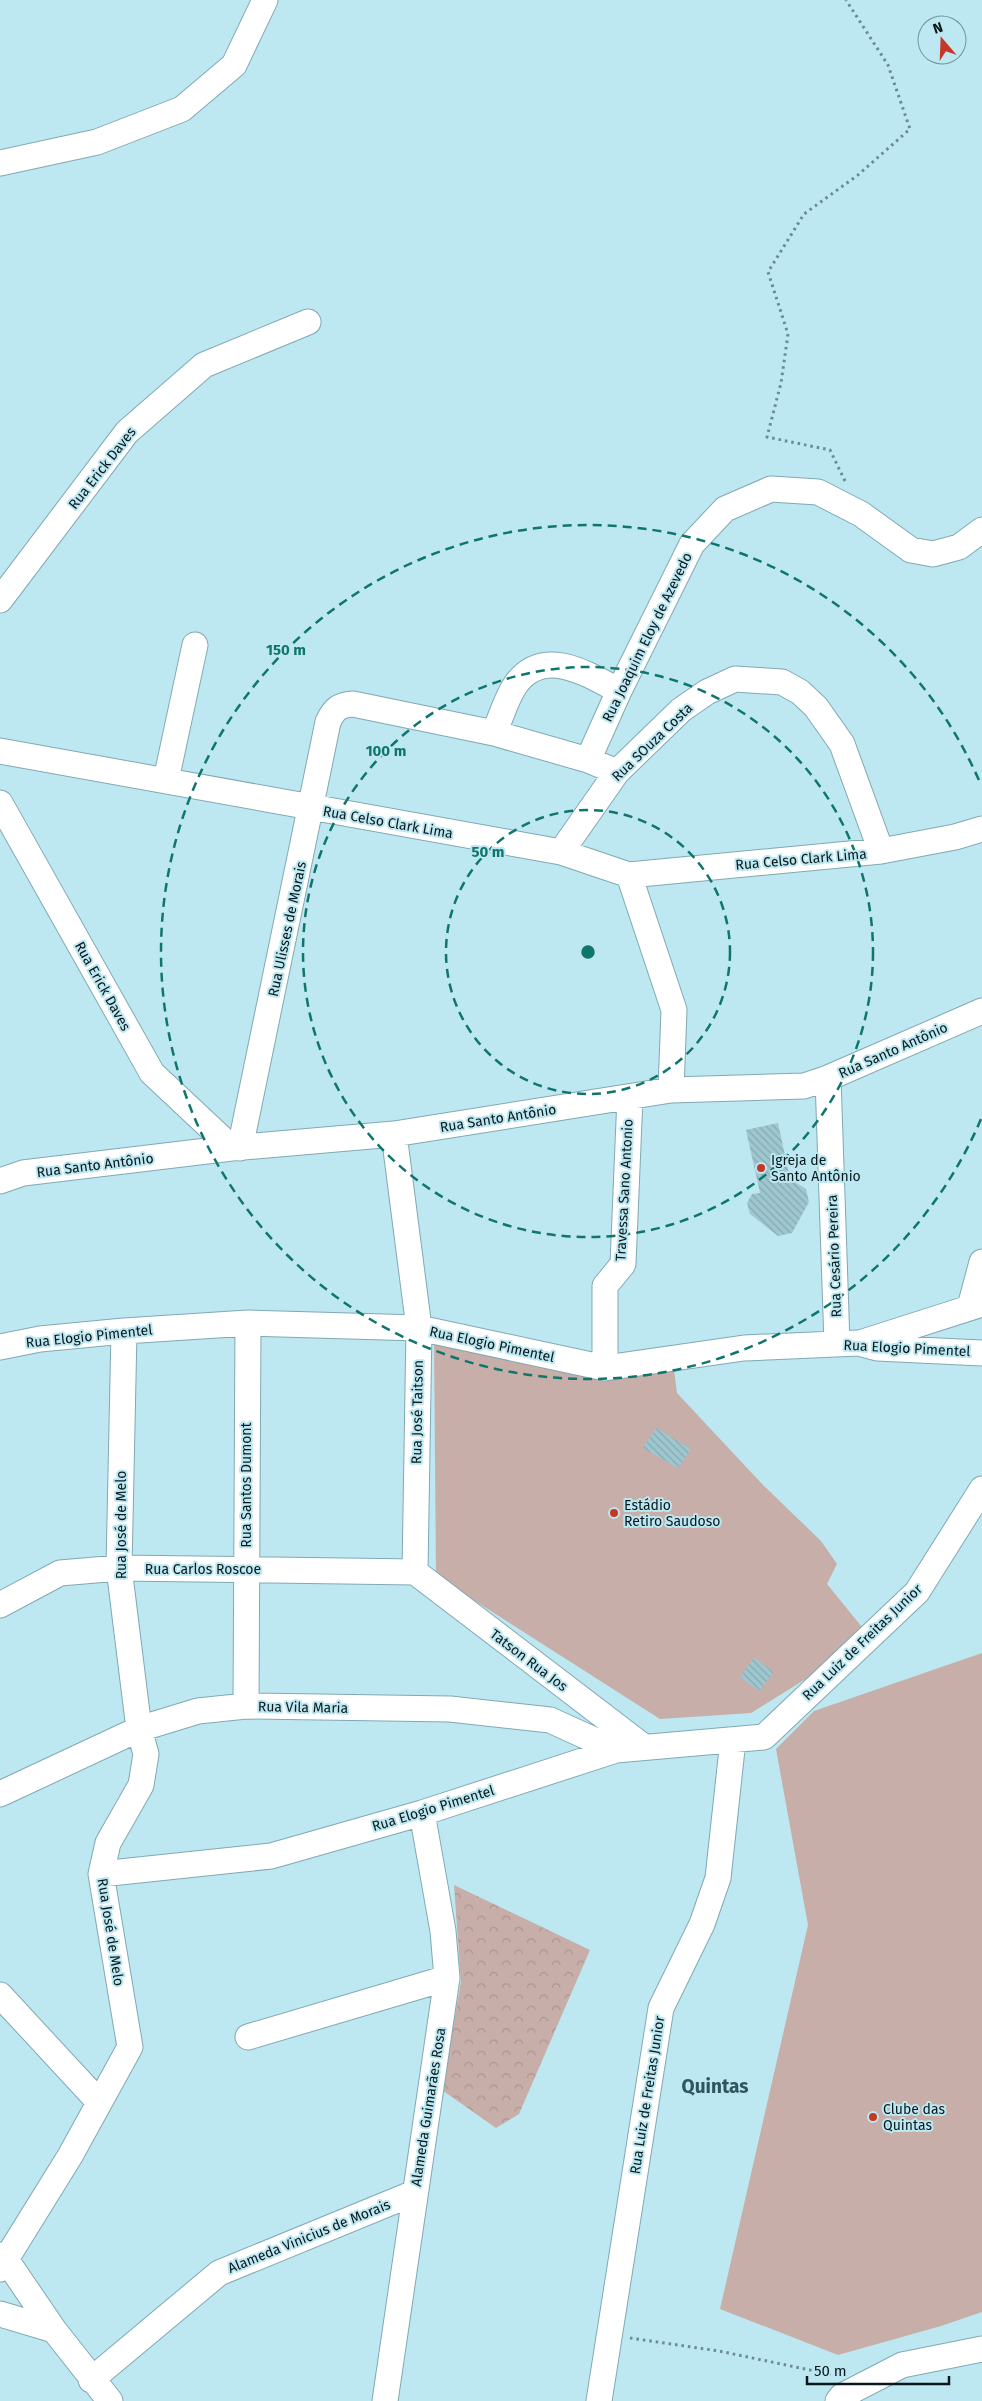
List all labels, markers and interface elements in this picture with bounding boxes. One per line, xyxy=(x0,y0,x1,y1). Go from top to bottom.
north arrow xyxy=(917,15,967,65)
text: N xyxy=(931,19,945,38)
street label: Rua Erick Daves xyxy=(65,424,140,513)
street label: Rua Joaquim Eloy de Azevedo xyxy=(599,550,696,725)
text: 150 m xyxy=(266,641,306,659)
street label: Rua SOuza Costa xyxy=(608,700,696,785)
text: 100 m xyxy=(366,742,406,760)
street label: Rua Celso Clark Lima xyxy=(322,803,454,842)
text: 50 m xyxy=(471,843,505,861)
street label: Rua Celso Clark Lima xyxy=(735,845,867,874)
street label: Rua Ulisses de Morais xyxy=(265,859,310,998)
street label: Rua Erick Daves xyxy=(71,939,134,1034)
centre of rings xyxy=(579,943,597,961)
street label: Rua Santo Antônio xyxy=(836,1019,950,1082)
street label: Rua Santo Antônio xyxy=(439,1101,558,1136)
street label: Travessa Sano Antonio xyxy=(612,1118,637,1262)
street label: Rua Santo Antônio xyxy=(36,1150,155,1181)
place label: Igreja de Santo Antônio xyxy=(771,1152,861,1185)
marker: Igreja de Santo Antônio xyxy=(755,1162,767,1174)
street label: Rua Cesário Pereira xyxy=(824,1194,845,1318)
street label: Rua Elogio Pimentel xyxy=(25,1321,153,1352)
street label: Rua Elogio Pimentel xyxy=(428,1323,556,1366)
street label: Rua Elogio Pimentel xyxy=(843,1337,971,1360)
street label: Rua José Taitson xyxy=(408,1360,427,1464)
street label: Rua Santos Dumont xyxy=(238,1421,255,1548)
street label: Rua José de Melo xyxy=(113,1471,130,1579)
place label: Estádio Retiro Saudoso xyxy=(624,1497,720,1530)
marker: Estádio Retiro Saudoso xyxy=(608,1507,620,1519)
street label: Rua Carlos Roscoe xyxy=(145,1561,261,1578)
street label: Rua Luiz de Freitas Junior xyxy=(799,1580,926,1704)
street label: Tatson Rua Jos xyxy=(487,1626,571,1695)
street label: Rua Vila Maria xyxy=(258,1698,348,1717)
street label: Rua Elogio Pimentel xyxy=(370,1782,496,1835)
street label: Rua José de Melo xyxy=(94,1877,127,1987)
street label: Rua Luiz de Freitas Junior xyxy=(627,2014,669,2175)
street label: Alameda Guimarães Rosa xyxy=(408,2027,449,2188)
district label: Quintas xyxy=(682,2075,748,2098)
place label: Clube das Quintas xyxy=(883,2101,945,2134)
marker: Clube das Quintas xyxy=(867,2111,879,2123)
street label: Alameda Vinicius de Morais xyxy=(225,2196,393,2277)
scale bar xyxy=(807,2354,950,2386)
text: 50 m xyxy=(814,2362,847,2380)

